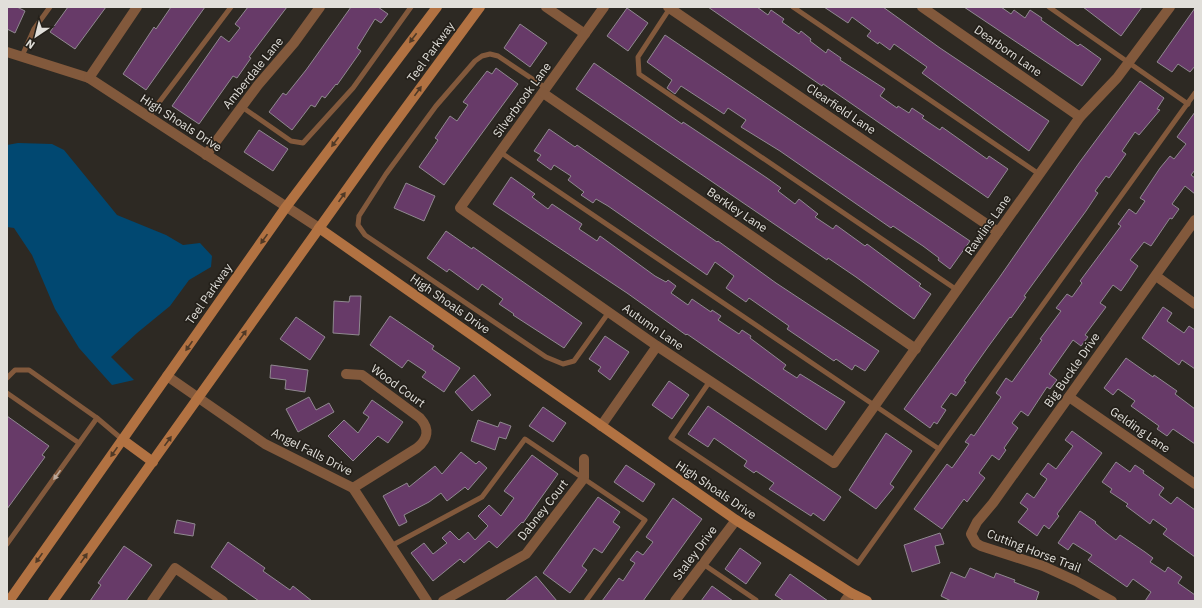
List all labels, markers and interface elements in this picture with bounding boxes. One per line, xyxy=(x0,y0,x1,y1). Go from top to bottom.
north arrow xyxy=(16,16,56,56)
street label: Teel Parkway xyxy=(404,19,458,85)
street label: Dearborn Lane xyxy=(972,22,1045,80)
street label: Amberdale Lane xyxy=(219,33,286,112)
one-way arrow xyxy=(409,33,418,44)
text: N xyxy=(23,36,38,52)
street label: Silverbrook Lane xyxy=(489,59,554,140)
street label: Clearfield Lane xyxy=(804,80,879,138)
one-way arrow xyxy=(414,86,422,97)
street label: High Shoals Drive xyxy=(138,91,225,155)
one-way arrow xyxy=(332,137,340,147)
street label: Berkley Lane xyxy=(704,184,771,235)
one-way arrow xyxy=(338,191,346,202)
street label: Rawlins Lane xyxy=(961,191,1014,258)
one-way arrow xyxy=(260,234,268,245)
street label: Teel Parkway xyxy=(182,260,235,327)
street label: High Shoals Drive xyxy=(407,270,493,337)
street label: Autumn Lane xyxy=(620,300,687,353)
one-way arrow xyxy=(239,329,247,340)
street label: Big Buckle Drive xyxy=(1040,329,1103,410)
one-way arrow xyxy=(185,340,193,351)
street label: Wood Court xyxy=(368,361,428,410)
street label: Gelding Lane xyxy=(1107,403,1174,456)
street label: Angel Falls Drive xyxy=(269,425,356,479)
one-way arrow xyxy=(164,435,172,446)
one-way arrow xyxy=(110,447,118,457)
street label: High Shoals Drive xyxy=(673,457,760,522)
one-way arrow xyxy=(53,469,61,480)
street label: Dabney Court xyxy=(514,476,571,543)
street label: Staley Drive xyxy=(669,522,720,583)
street label: Cutting Horse Trail xyxy=(985,526,1083,575)
one-way arrow xyxy=(35,553,43,563)
one-way arrow xyxy=(80,553,88,563)

